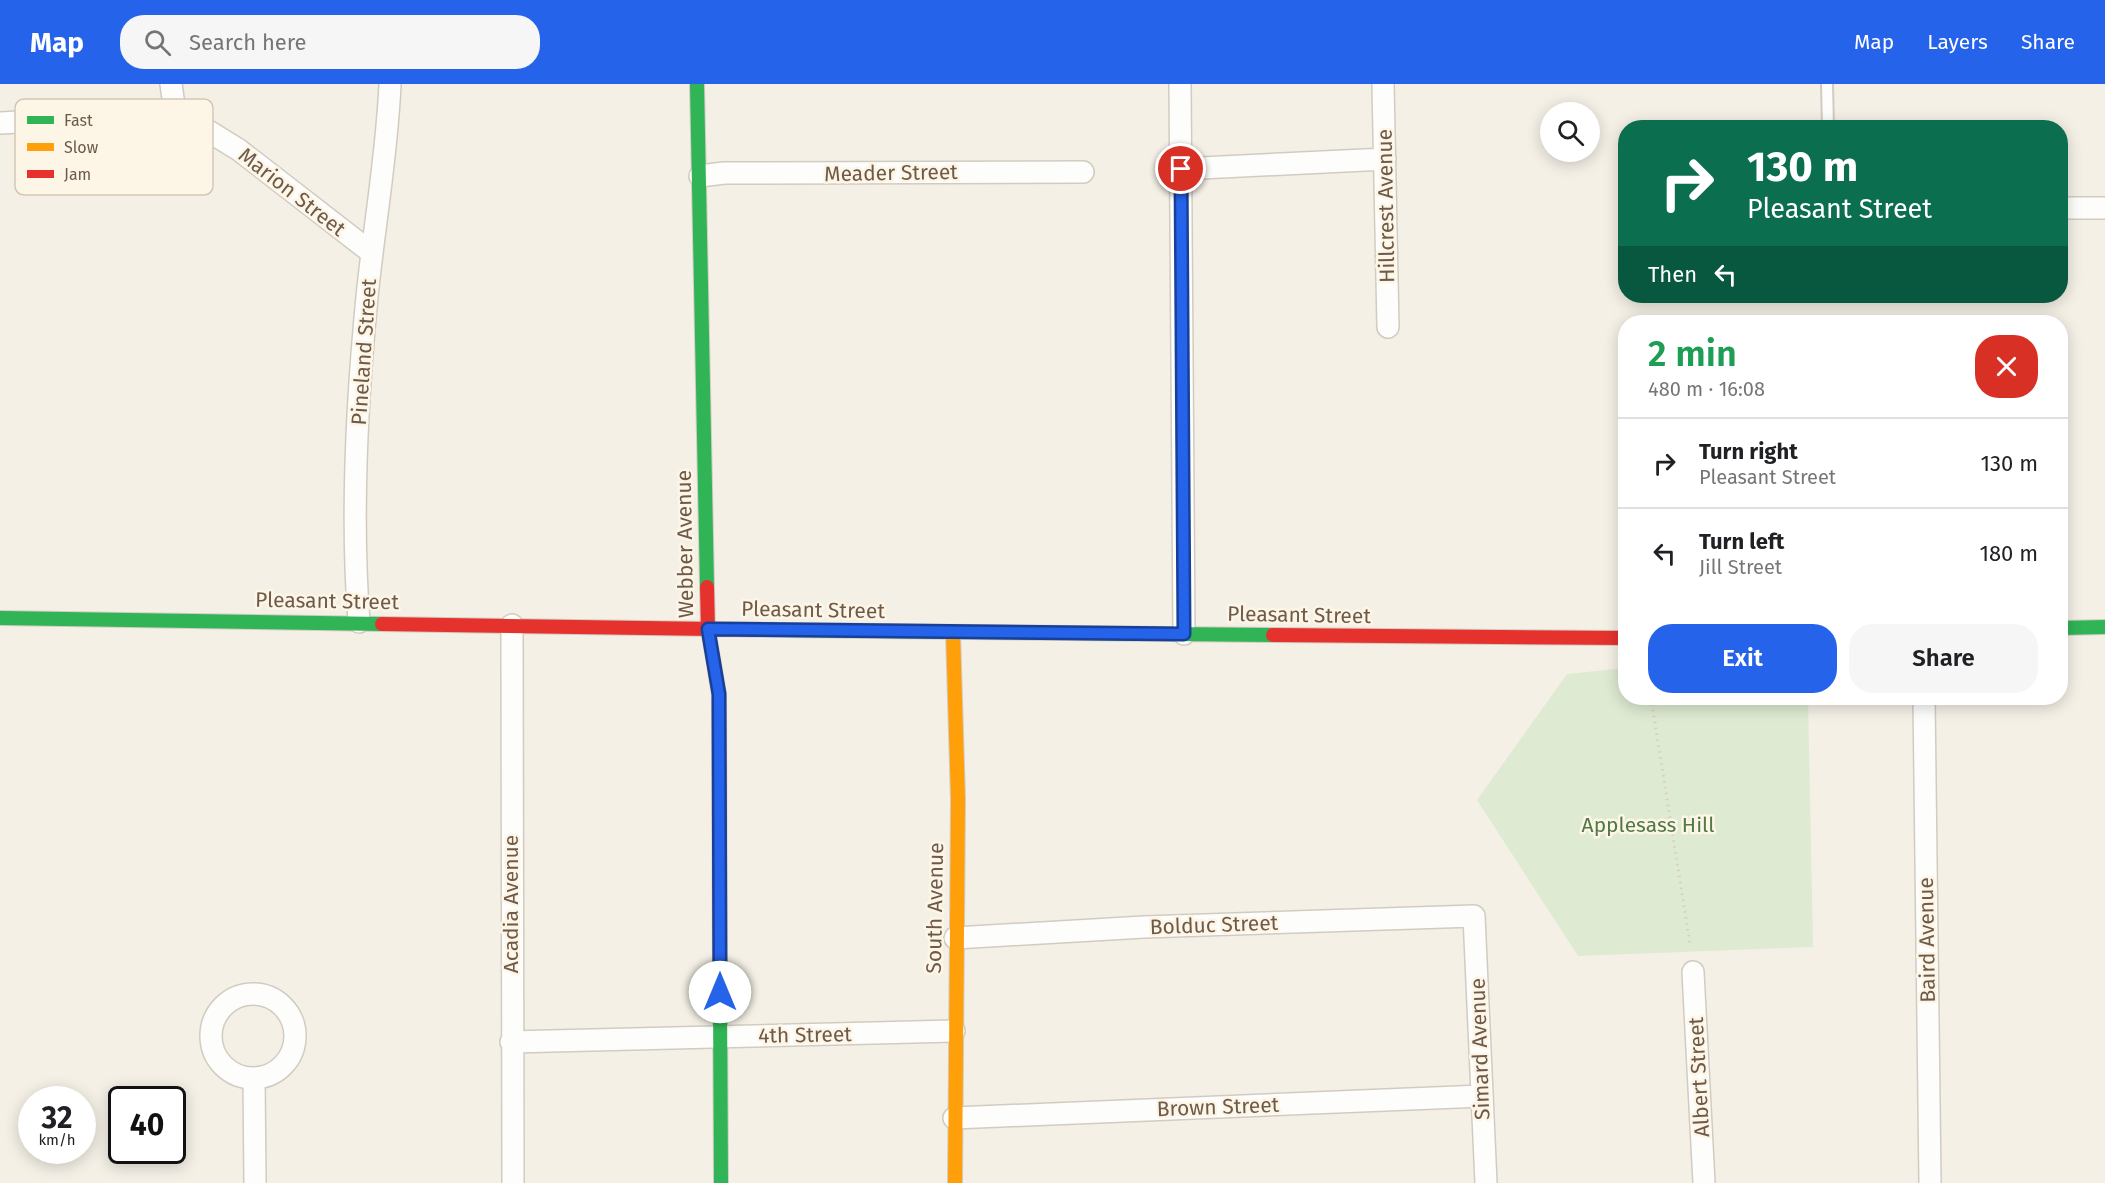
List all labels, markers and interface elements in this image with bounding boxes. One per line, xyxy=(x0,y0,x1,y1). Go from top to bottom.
search box xyxy=(120,15,540,69)
text: Map xyxy=(30,26,84,59)
icon: search xyxy=(141,26,174,59)
text: Search here xyxy=(189,29,307,56)
text: Map xyxy=(1854,29,1894,55)
text: Layers xyxy=(1927,29,1988,55)
text: Share xyxy=(2021,29,2075,55)
legend xyxy=(15,99,213,195)
map controls xyxy=(1540,102,1600,162)
button: search xyxy=(1540,102,1600,162)
text: Fast xyxy=(64,111,93,130)
street label: Hillcrest Avenue xyxy=(1372,129,1400,283)
text: Slow xyxy=(64,138,99,157)
street label: Marion Street xyxy=(233,142,351,242)
text: 130 m xyxy=(1747,142,1858,192)
pin xyxy=(1155,143,1206,194)
icon: right xyxy=(1648,144,1726,222)
icon: arrive xyxy=(1164,152,1197,185)
street label: Meader Street xyxy=(824,159,958,187)
text: Jam xyxy=(64,165,91,184)
text: Pleasant Street xyxy=(1747,193,1932,225)
icon: left xyxy=(1709,258,1742,291)
text: Then xyxy=(1648,261,1697,288)
street label: Pineland Street xyxy=(346,277,382,426)
text: 2 min xyxy=(1648,332,1737,376)
button: close xyxy=(1975,335,2038,398)
text: 480 m · 16:08 xyxy=(1648,377,1765,401)
text: Turn right xyxy=(1699,438,1798,465)
icon: right xyxy=(1648,447,1681,480)
text: 130 m xyxy=(1981,450,2038,477)
text: Pleasant Street xyxy=(1699,465,1836,489)
street label: Webber Avenue xyxy=(671,470,699,618)
text: Turn left xyxy=(1699,528,1784,555)
icon: left xyxy=(1648,537,1681,570)
text: 180 m xyxy=(1979,540,2038,567)
text: Jill Street xyxy=(1699,555,1782,579)
street label: Pleasant Street xyxy=(255,587,400,615)
street label: Pleasant Street xyxy=(741,596,886,624)
street label: Pleasant Street xyxy=(1227,601,1372,629)
button: Exit xyxy=(1648,624,1837,693)
button: Share xyxy=(1849,624,2038,693)
park label: Applesass Hill xyxy=(1582,812,1714,838)
street label: Acadia Avenue xyxy=(498,835,524,973)
street label: South Avenue xyxy=(921,842,949,974)
street label: Baird Avenue xyxy=(1913,877,1941,1003)
street label: Bolduc Street xyxy=(1149,910,1279,940)
position arrow xyxy=(688,960,752,1024)
street label: Simard Avenue xyxy=(1465,978,1495,1120)
street label: Albert Street xyxy=(1683,1016,1715,1138)
street label: 4th Street xyxy=(758,1021,852,1049)
speed limit sign: 40 xyxy=(108,1086,186,1164)
street label: Brown Street xyxy=(1156,1092,1280,1122)
text: 32 xyxy=(42,1100,72,1136)
text: km/h xyxy=(38,1131,76,1149)

